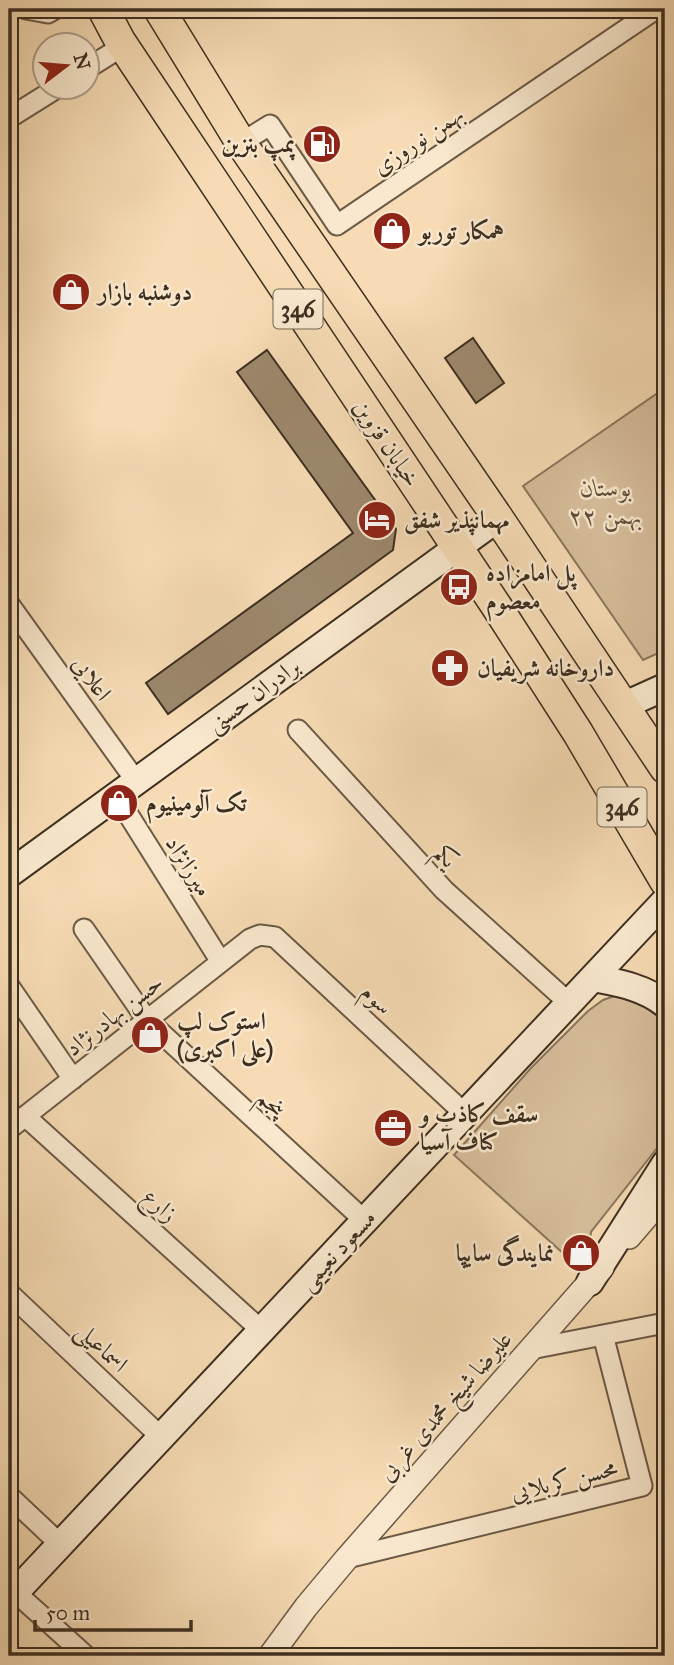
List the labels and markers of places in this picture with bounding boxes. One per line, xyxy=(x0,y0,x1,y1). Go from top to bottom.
fuel station icon: پمپ بنزین xyxy=(301,123,343,165)
place label: پمپ بنزین xyxy=(221,129,296,162)
shop icon: همکار توربو xyxy=(371,210,413,252)
place label: همکار توربو xyxy=(416,216,504,246)
shop icon: دوشنبه بازار xyxy=(50,271,92,313)
place label: دوشنبه بازار xyxy=(95,277,192,307)
hotel icon: مهمانپذیر شفق xyxy=(356,499,398,541)
place label: مهمانپذیر شفق xyxy=(404,505,509,536)
place label: پل امامزاده معصوم xyxy=(486,558,577,622)
bus stop icon: پل امامزاده معصوم xyxy=(438,566,480,608)
pharmacy icon: داروخانه شریفیان xyxy=(429,647,471,689)
place label: داروخانه شریفیان xyxy=(477,653,614,684)
shop icon: تک آلومینیوم xyxy=(98,782,140,824)
place label: تک آلومینیوم xyxy=(146,788,248,824)
place label: استوک لپ (علی اکبری) xyxy=(177,1006,274,1068)
shop icon: استوک لپ (علی اکبری) xyxy=(129,1014,171,1056)
place label: سقف کاذب و کناف آسیا xyxy=(417,1099,538,1157)
office icon: سقف کاذب و کناف آسیا xyxy=(372,1107,414,1149)
shop icon: نمایندگی سایپا xyxy=(560,1232,602,1274)
place label: نمایندگی سایپا xyxy=(456,1234,554,1269)

